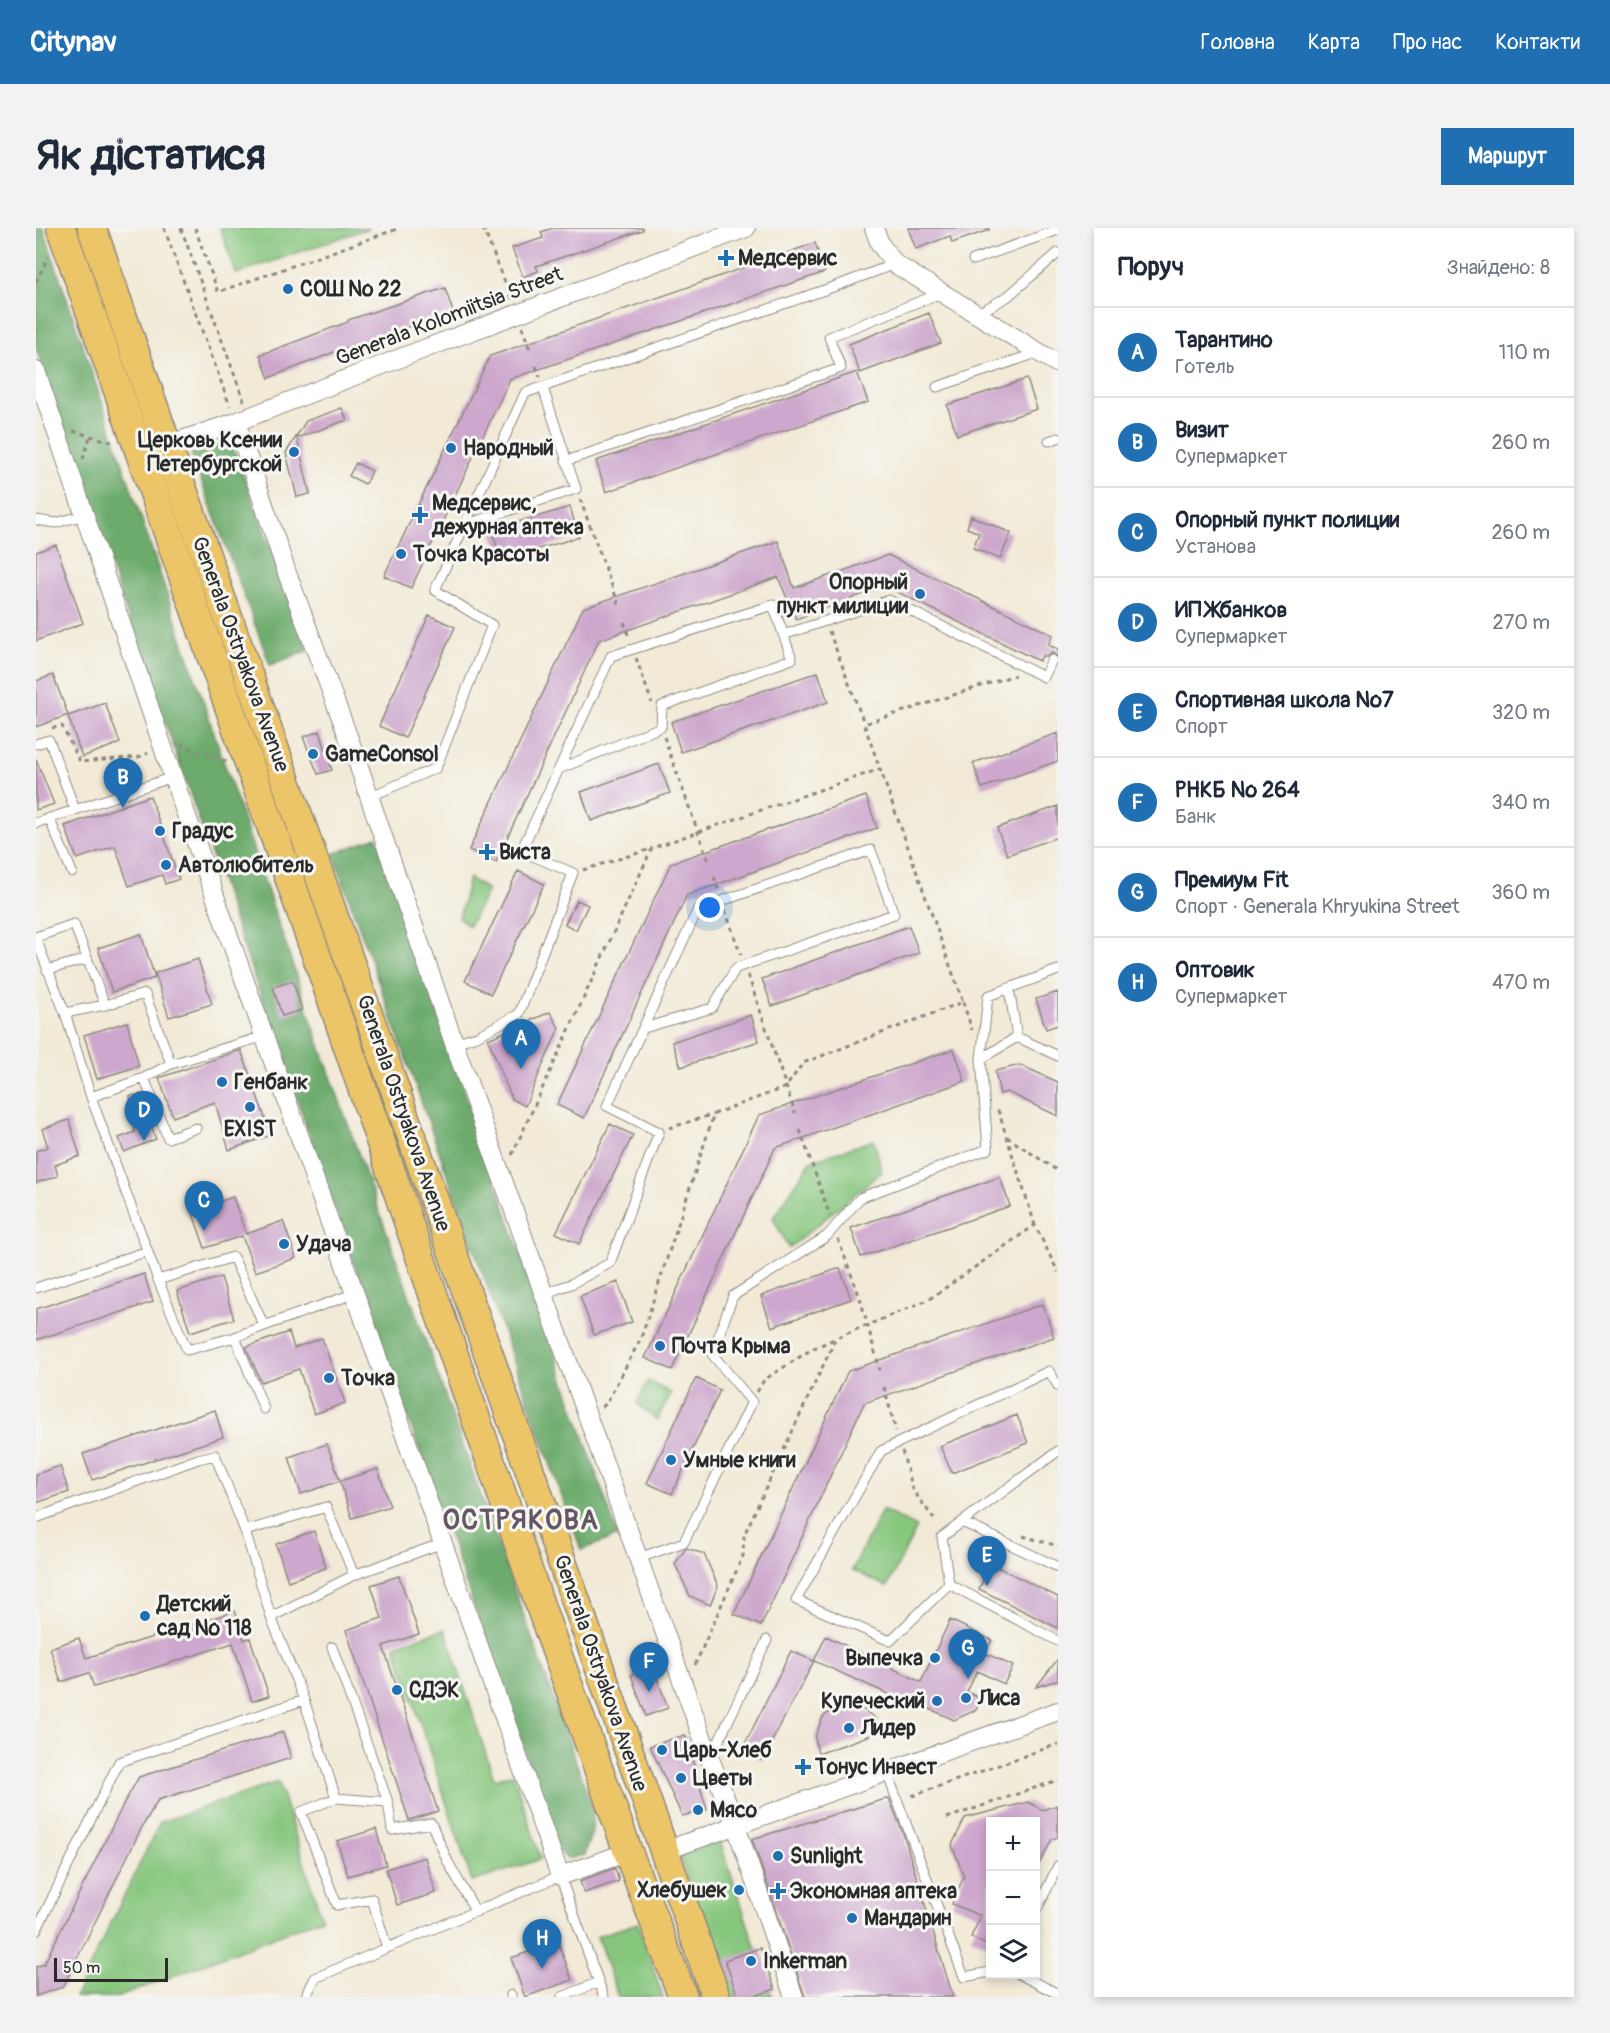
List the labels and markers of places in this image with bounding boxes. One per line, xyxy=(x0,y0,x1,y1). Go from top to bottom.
place label: Медсервис xyxy=(738,245,838,272)
marker: Медсервис xyxy=(719,251,733,265)
place label: СОШ № 22 xyxy=(300,276,402,303)
marker: СОШ № 22 xyxy=(281,282,295,296)
place label: Церковь Ксении Петербургской xyxy=(138,427,283,478)
place label: Народный xyxy=(463,435,554,462)
marker: Народный xyxy=(444,441,458,455)
marker: Церковь Ксении Петербургской xyxy=(287,445,301,459)
place label: Медсервис, дежурная аптека xyxy=(431,490,584,541)
marker: Медсервис, дежурная аптека xyxy=(413,508,427,522)
place label: Точка Красоты xyxy=(412,541,549,568)
marker: Точка Красоты xyxy=(394,547,408,561)
place label: Опорный пункт милиции xyxy=(777,569,909,620)
marker: Опорный пункт милиции xyxy=(913,587,927,601)
place label: GameConsol xyxy=(325,741,439,768)
marker: GameConsol xyxy=(306,747,320,761)
pin: B xyxy=(104,758,142,808)
place label: Градус xyxy=(172,818,234,845)
marker: Градус xyxy=(153,824,167,838)
place label: Виста xyxy=(499,839,551,866)
marker: Виста xyxy=(480,845,494,859)
place label: Автолюбитель xyxy=(178,852,314,879)
marker: Автолюбитель xyxy=(159,858,173,872)
pin: A xyxy=(502,1020,540,1069)
place label: Генбанк xyxy=(234,1069,308,1096)
marker: Генбанк xyxy=(215,1075,229,1089)
pin: D xyxy=(124,1092,164,1141)
marker: EXIST xyxy=(243,1100,257,1114)
place label: EXIST xyxy=(224,1116,277,1143)
pin: C xyxy=(184,1182,224,1231)
place label: Удача xyxy=(296,1231,352,1258)
marker: Удача xyxy=(277,1237,291,1251)
place label: Почта Крыма xyxy=(672,1333,791,1360)
marker: Почта Крыма xyxy=(653,1339,667,1353)
place label: Точка xyxy=(340,1365,395,1392)
marker: Точка xyxy=(322,1371,336,1385)
place label: Умные книги xyxy=(683,1447,796,1474)
marker: Умные книги xyxy=(664,1453,678,1467)
pin: E xyxy=(968,1536,1006,1586)
place label: Детский сад № 118 xyxy=(155,1591,252,1642)
marker: Детский сад № 118 xyxy=(138,1609,152,1623)
pin: G xyxy=(948,1630,988,1679)
pin: F xyxy=(630,1642,668,1692)
place label: Выпечка xyxy=(845,1645,923,1672)
marker: Выпечка xyxy=(928,1651,942,1665)
place label: СДЭК xyxy=(409,1677,459,1704)
marker: СДЭК xyxy=(390,1683,404,1697)
place label: Лиса xyxy=(977,1685,1021,1712)
place label: Купеческий xyxy=(821,1688,925,1715)
marker: Лиса xyxy=(959,1691,973,1705)
marker: Купеческий xyxy=(930,1694,944,1708)
place label: Лидер xyxy=(860,1715,916,1742)
marker: Лидер xyxy=(842,1721,856,1735)
place label: Царь-Хлеб xyxy=(674,1737,772,1764)
marker: Царь-Хлеб xyxy=(655,1743,669,1757)
place label: Тонус Инвест xyxy=(814,1754,938,1781)
marker: Тонус Инвест xyxy=(796,1760,810,1774)
place label: Цветы xyxy=(693,1765,753,1792)
marker: Цветы xyxy=(674,1771,688,1785)
place label: Мясо xyxy=(710,1797,758,1824)
marker: Мясо xyxy=(691,1803,705,1817)
place label: Sunlight xyxy=(790,1843,863,1870)
marker: Sunlight xyxy=(771,1849,785,1863)
place label: Хлебушек xyxy=(637,1877,727,1904)
place label: Экономная аптека xyxy=(790,1878,957,1905)
marker: Хлебушек xyxy=(732,1883,746,1897)
marker: Экономная аптека xyxy=(771,1884,785,1898)
place label: Мандарин xyxy=(864,1905,951,1932)
marker: Мандарин xyxy=(845,1911,859,1925)
pin: H xyxy=(522,1920,562,1969)
place label: Inkerman xyxy=(763,1948,847,1975)
marker: Inkerman xyxy=(744,1954,758,1968)

